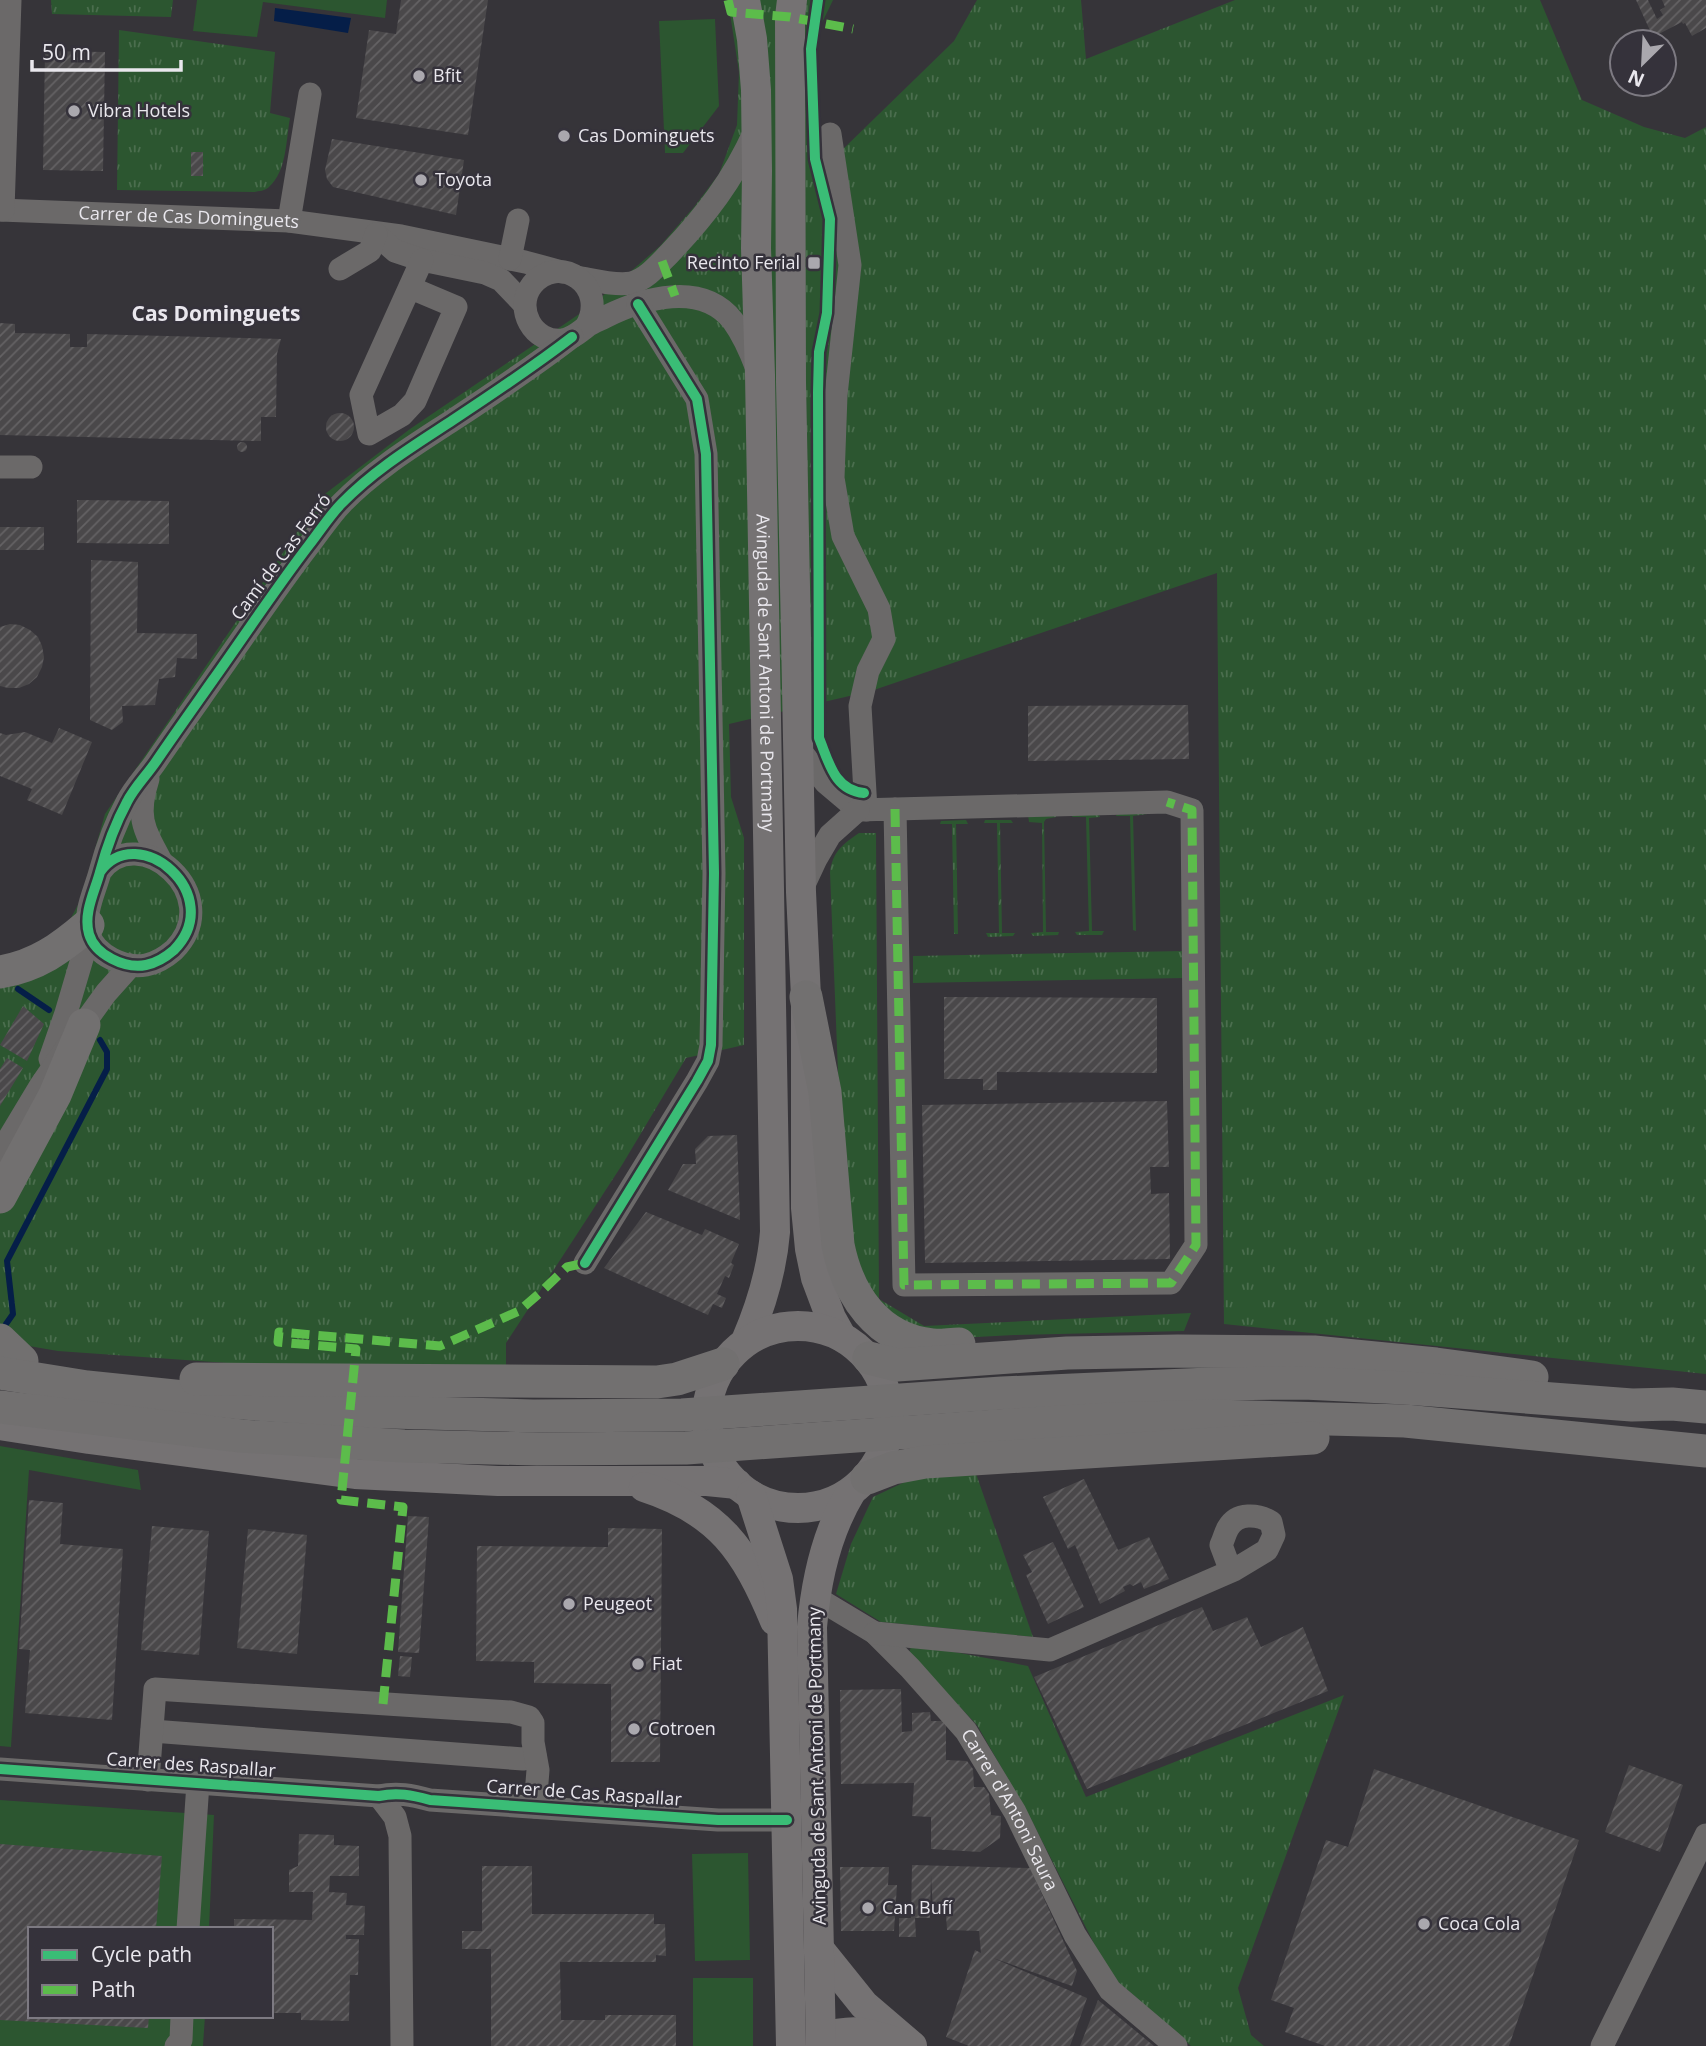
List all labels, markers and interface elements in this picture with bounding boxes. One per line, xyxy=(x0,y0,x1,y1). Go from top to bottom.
scale bar xyxy=(32,28,180,72)
north arrow xyxy=(1608,28,1678,98)
text: 50 m xyxy=(42,38,91,66)
place label: Bfit xyxy=(433,63,462,87)
text: N xyxy=(1624,64,1648,94)
marker: Bfit xyxy=(411,68,427,84)
place label: Vibra Hotels xyxy=(88,98,190,122)
marker: Vibra Hotels xyxy=(66,103,82,119)
place label: Cas Dominguets xyxy=(578,123,715,147)
marker: Cas Dominguets xyxy=(556,128,572,144)
place label: Toyota xyxy=(435,167,492,191)
marker: Toyota xyxy=(413,172,429,188)
street label: Carrer de Cas Dominguets xyxy=(78,200,301,233)
place label: Recinto Ferial xyxy=(687,250,800,274)
marker: Recinto Ferial xyxy=(806,255,822,271)
district label: Cas Dominguets xyxy=(132,299,300,327)
street label: Camí de Cas Ferró xyxy=(225,488,336,625)
street label: Avinguda de Sant Antoni de Portmany xyxy=(751,514,781,833)
place label: Peugeot xyxy=(583,1591,652,1615)
marker: Peugeot xyxy=(561,1596,577,1612)
street label: Avinguda de Sant Antoni de Portmany xyxy=(801,1606,831,1925)
place label: Fiat xyxy=(652,1651,682,1675)
marker: Fiat xyxy=(630,1656,646,1672)
place label: Cotroen xyxy=(648,1716,716,1740)
marker: Cotroen xyxy=(626,1721,642,1737)
street label: Carrer d'Antoni Saura xyxy=(956,1724,1065,1894)
street label: Carrer des Raspallar xyxy=(106,1746,277,1782)
street label: Carrer de Cas Raspallar xyxy=(486,1773,683,1811)
place label: Can Bufí xyxy=(882,1895,953,1919)
marker: Can Bufí xyxy=(860,1900,876,1916)
place label: Coca Cola xyxy=(1438,1911,1520,1935)
marker: Coca Cola xyxy=(1416,1916,1432,1932)
legend xyxy=(28,1927,273,2018)
text: Cycle path xyxy=(91,1940,192,1968)
text: Path xyxy=(91,1975,136,2003)

